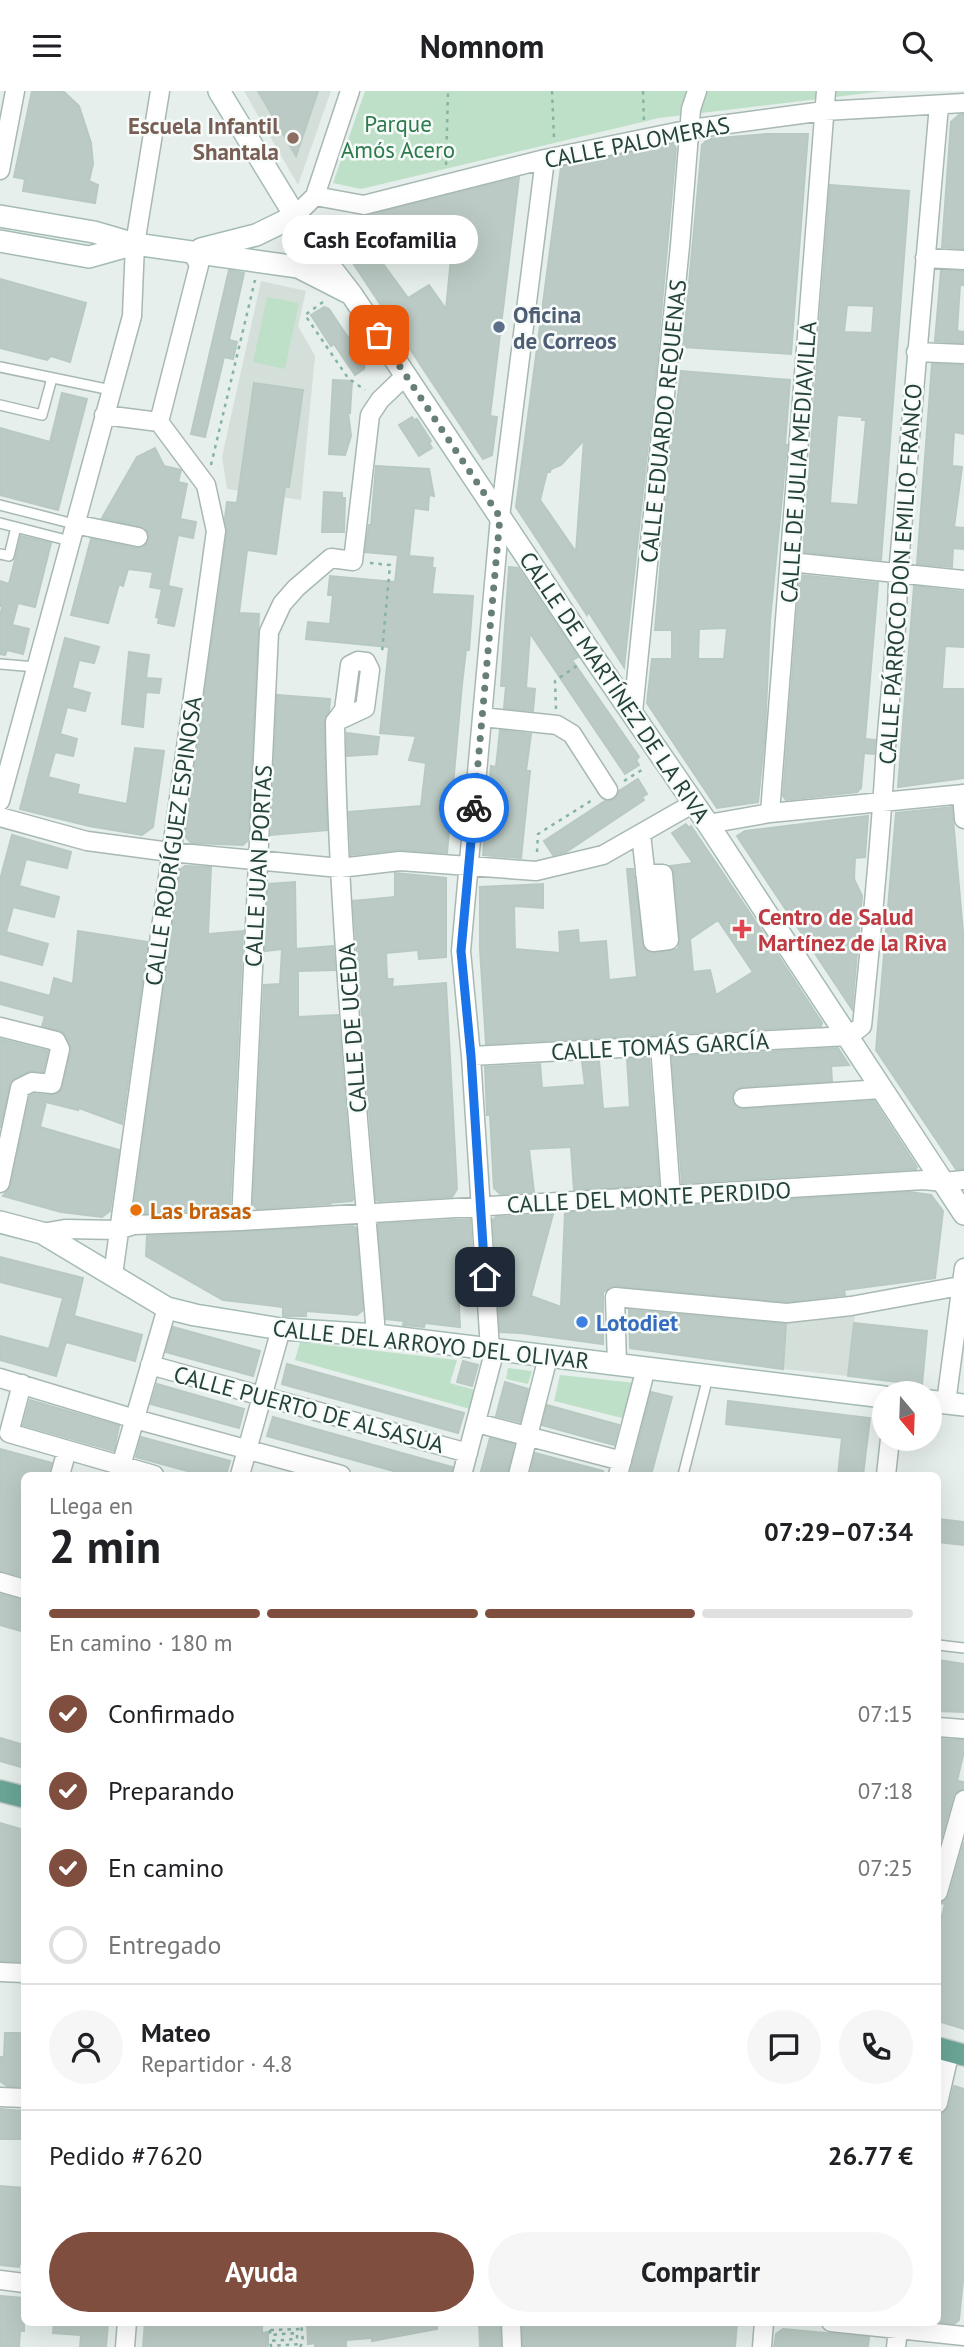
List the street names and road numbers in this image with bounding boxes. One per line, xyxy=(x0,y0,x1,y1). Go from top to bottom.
street label: CALLE PALOMERAS xyxy=(542,110,732,174)
street label: CALLE EDUARDO REQUENAS xyxy=(634,278,692,564)
street label: CALLE DE JULIA MEDIAVILLA xyxy=(774,320,822,604)
street label: CALLE PÁRROCO DON EMILIO FRANCO xyxy=(872,383,928,765)
street label: CALLE DE MARTÍNEZ DE LA RIVA xyxy=(513,546,717,828)
street label: CALLE RODRÍGUEZ ESPINOSA xyxy=(138,694,208,988)
street label: CALLE JUAN PORTAS xyxy=(238,764,278,968)
street label: CALLE DE UCEDA xyxy=(332,942,372,1114)
street label: CALLE TOMÁS GARCÍA xyxy=(550,1026,770,1066)
street label: CALLE DEL MONTE PERDIDO xyxy=(506,1175,792,1219)
street label: CALLE DEL ARROYO DEL OLIVAR xyxy=(271,1313,591,1375)
street label: CALLE PUERTO DE ALSASUA xyxy=(171,1359,448,1459)

